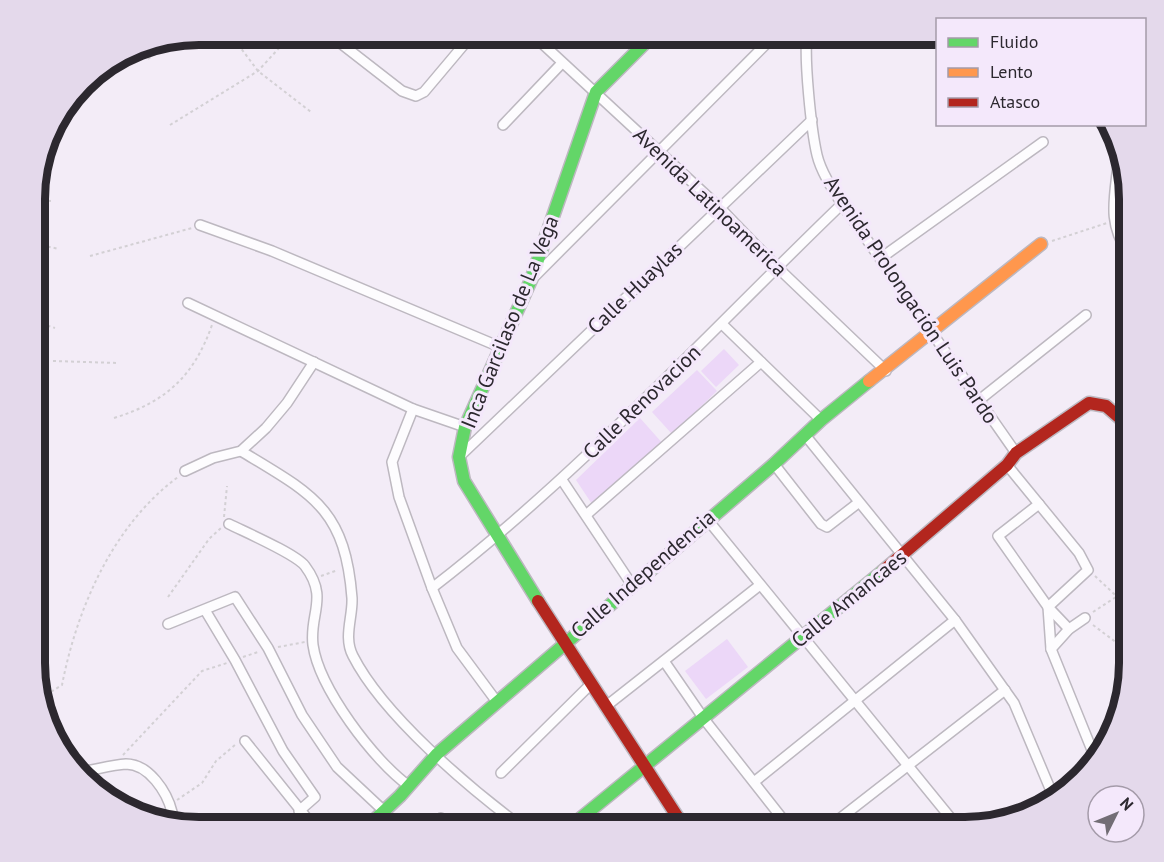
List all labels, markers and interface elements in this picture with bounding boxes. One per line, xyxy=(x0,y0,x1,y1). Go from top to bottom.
legend xyxy=(936,18,1146,126)
text: Fluido xyxy=(990,30,1038,53)
text: Lento xyxy=(990,60,1033,83)
text: Atasco xyxy=(990,90,1040,113)
street label: Avenida Latinoamerica xyxy=(628,121,793,282)
street label: Avenida Prolongación Luis Pardo xyxy=(818,171,1005,429)
street label: Inca Garcilaso de La Vega xyxy=(454,211,565,432)
street label: Calle Huaylas xyxy=(582,236,688,340)
street label: Calle Renovacion xyxy=(577,339,706,465)
street label: Calle Independencia xyxy=(565,504,720,644)
street label: Calle Amancaes xyxy=(786,544,912,653)
north arrow xyxy=(1086,784,1146,844)
text: N xyxy=(1116,793,1138,814)

